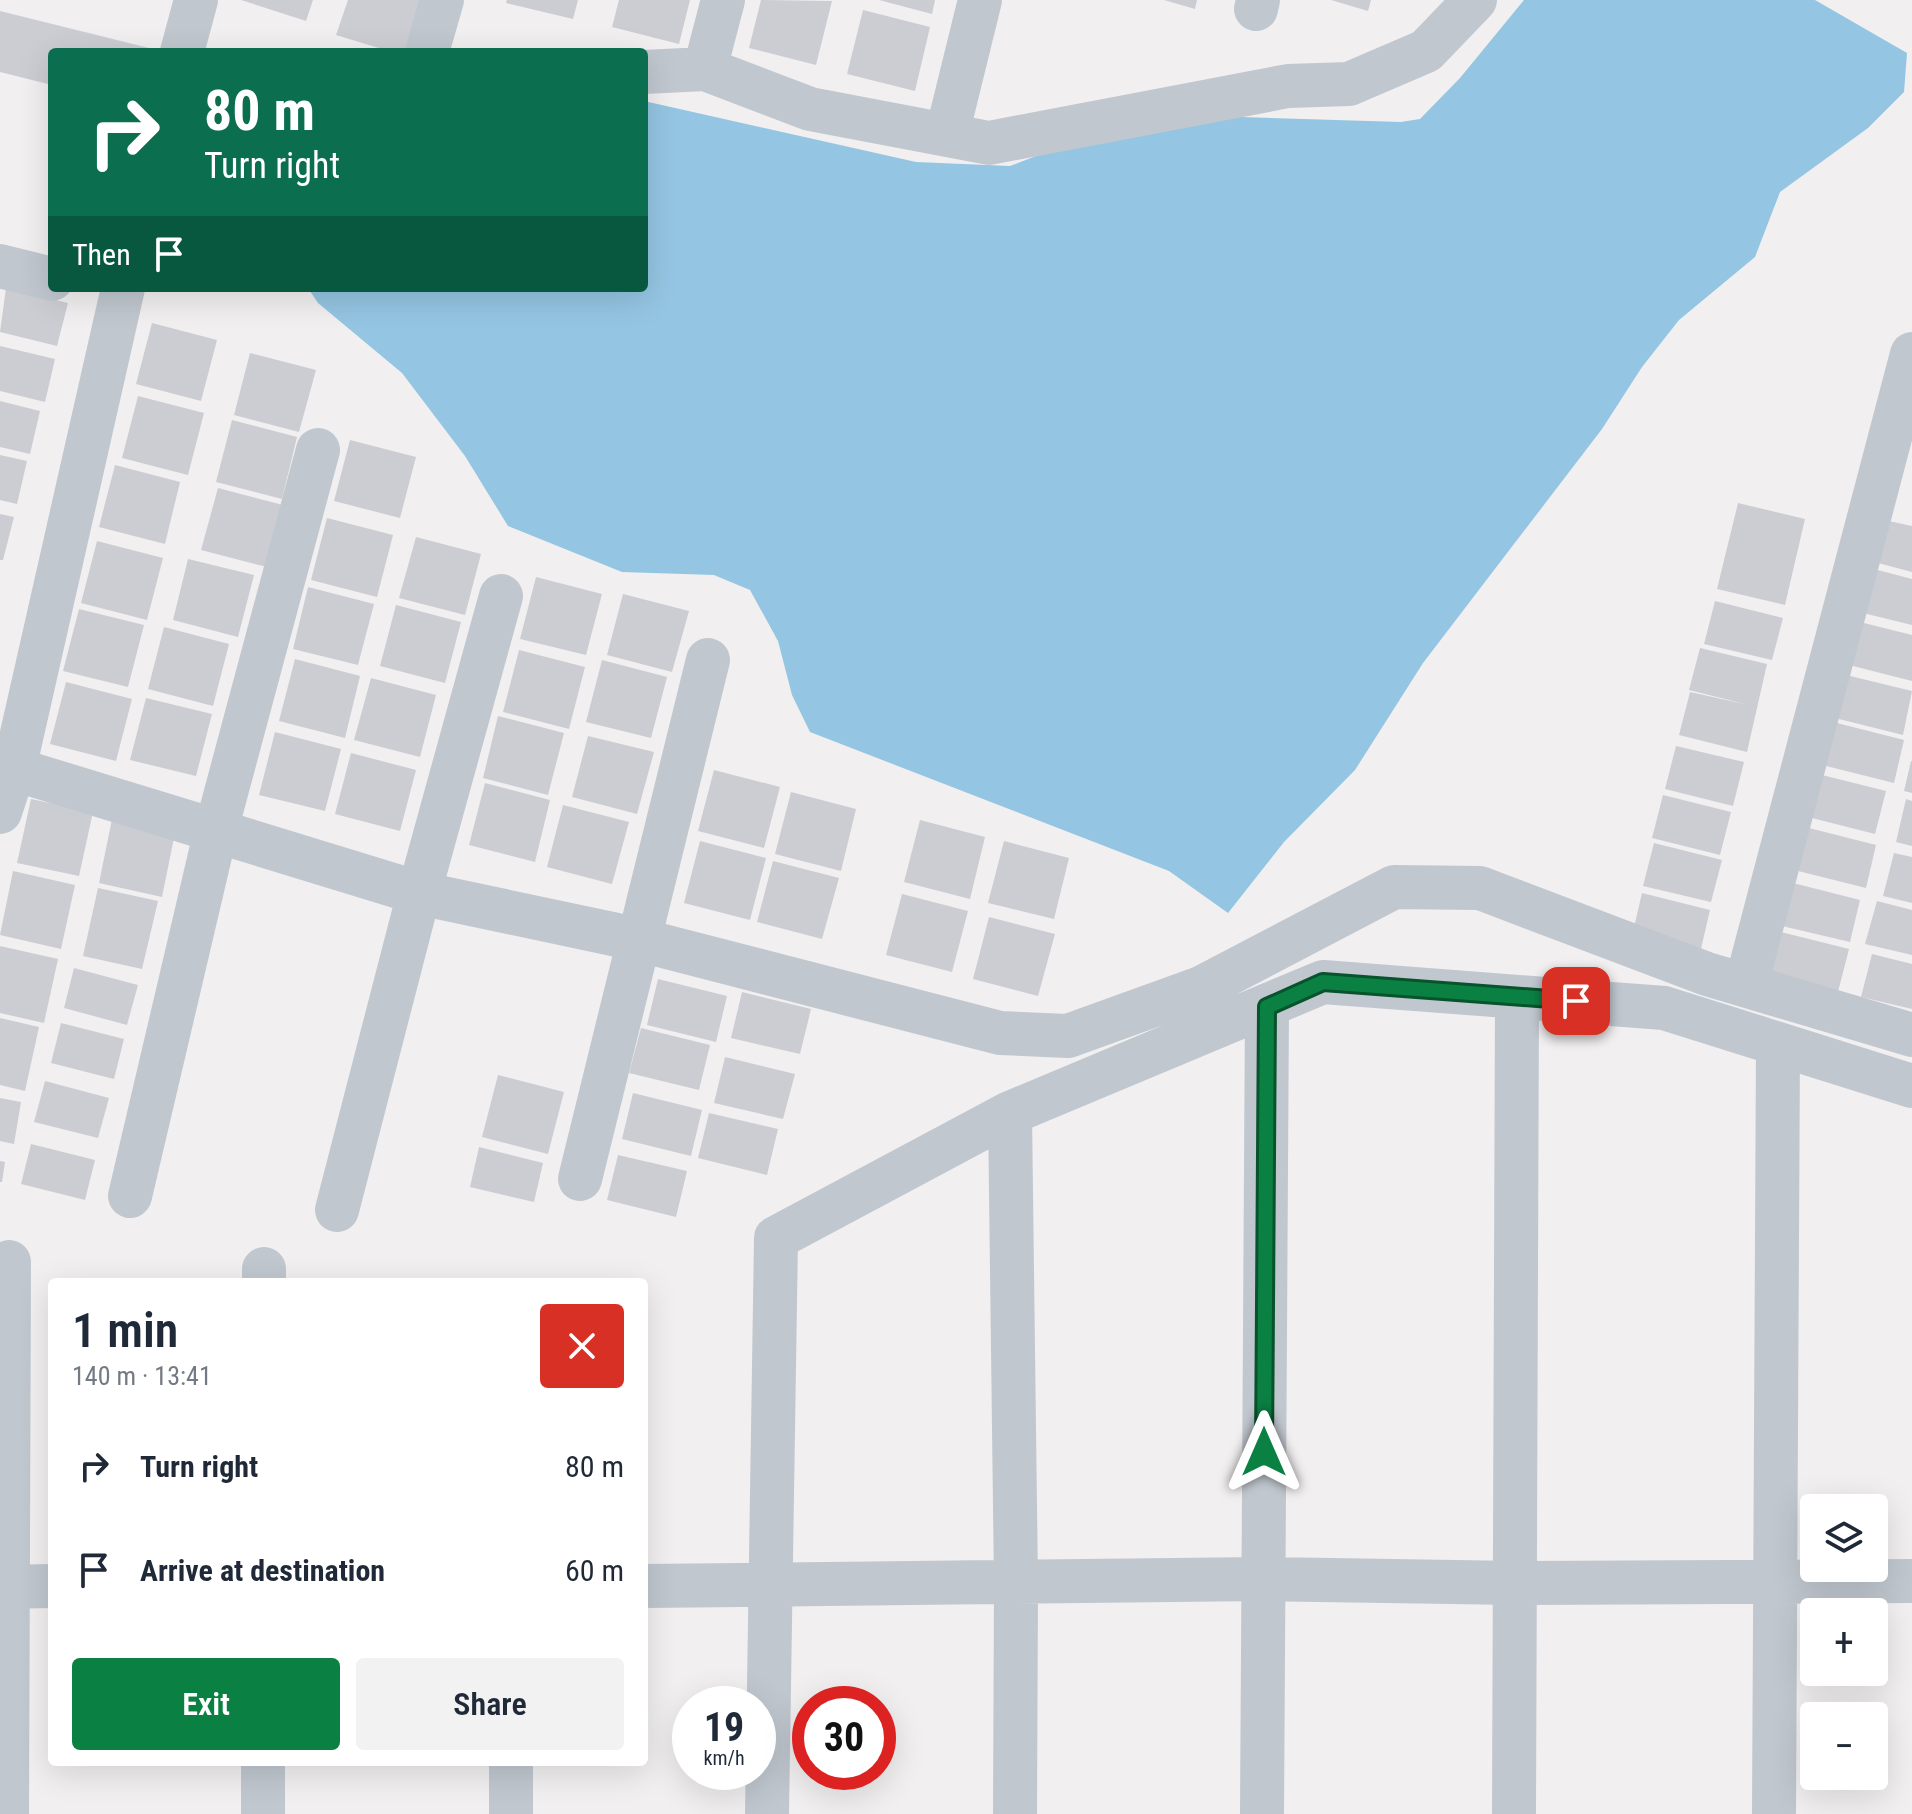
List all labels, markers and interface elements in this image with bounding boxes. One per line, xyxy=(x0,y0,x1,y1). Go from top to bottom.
text: 80 m xyxy=(204,78,315,144)
icon: right xyxy=(72,80,176,184)
text: Turn right xyxy=(204,145,340,187)
icon: arrive xyxy=(147,232,191,276)
text: Then xyxy=(72,237,131,272)
pin xyxy=(1542,967,1610,1035)
icon: arrive xyxy=(1554,979,1598,1023)
text: 1 min xyxy=(72,1302,178,1359)
button: close xyxy=(540,1304,624,1388)
text: 140 m · 13:41 xyxy=(72,1361,212,1391)
position arrow xyxy=(1222,1410,1306,1494)
icon: right xyxy=(72,1444,116,1488)
text: Turn right xyxy=(140,1449,258,1484)
text: 80 m xyxy=(565,1449,624,1484)
map controls xyxy=(1800,1494,1888,1790)
button: layers xyxy=(1800,1494,1888,1582)
icon: arrive xyxy=(72,1548,116,1592)
text: Arrive at destination xyxy=(140,1553,385,1588)
text: 60 m xyxy=(565,1553,624,1588)
button: + xyxy=(1800,1598,1888,1686)
button: Exit xyxy=(72,1658,340,1750)
button: Share xyxy=(356,1658,624,1750)
speed limit sign: 30 xyxy=(792,1686,896,1790)
button: − xyxy=(1800,1702,1888,1790)
text: 19 xyxy=(704,1704,744,1751)
text: km/h xyxy=(703,1746,745,1770)

